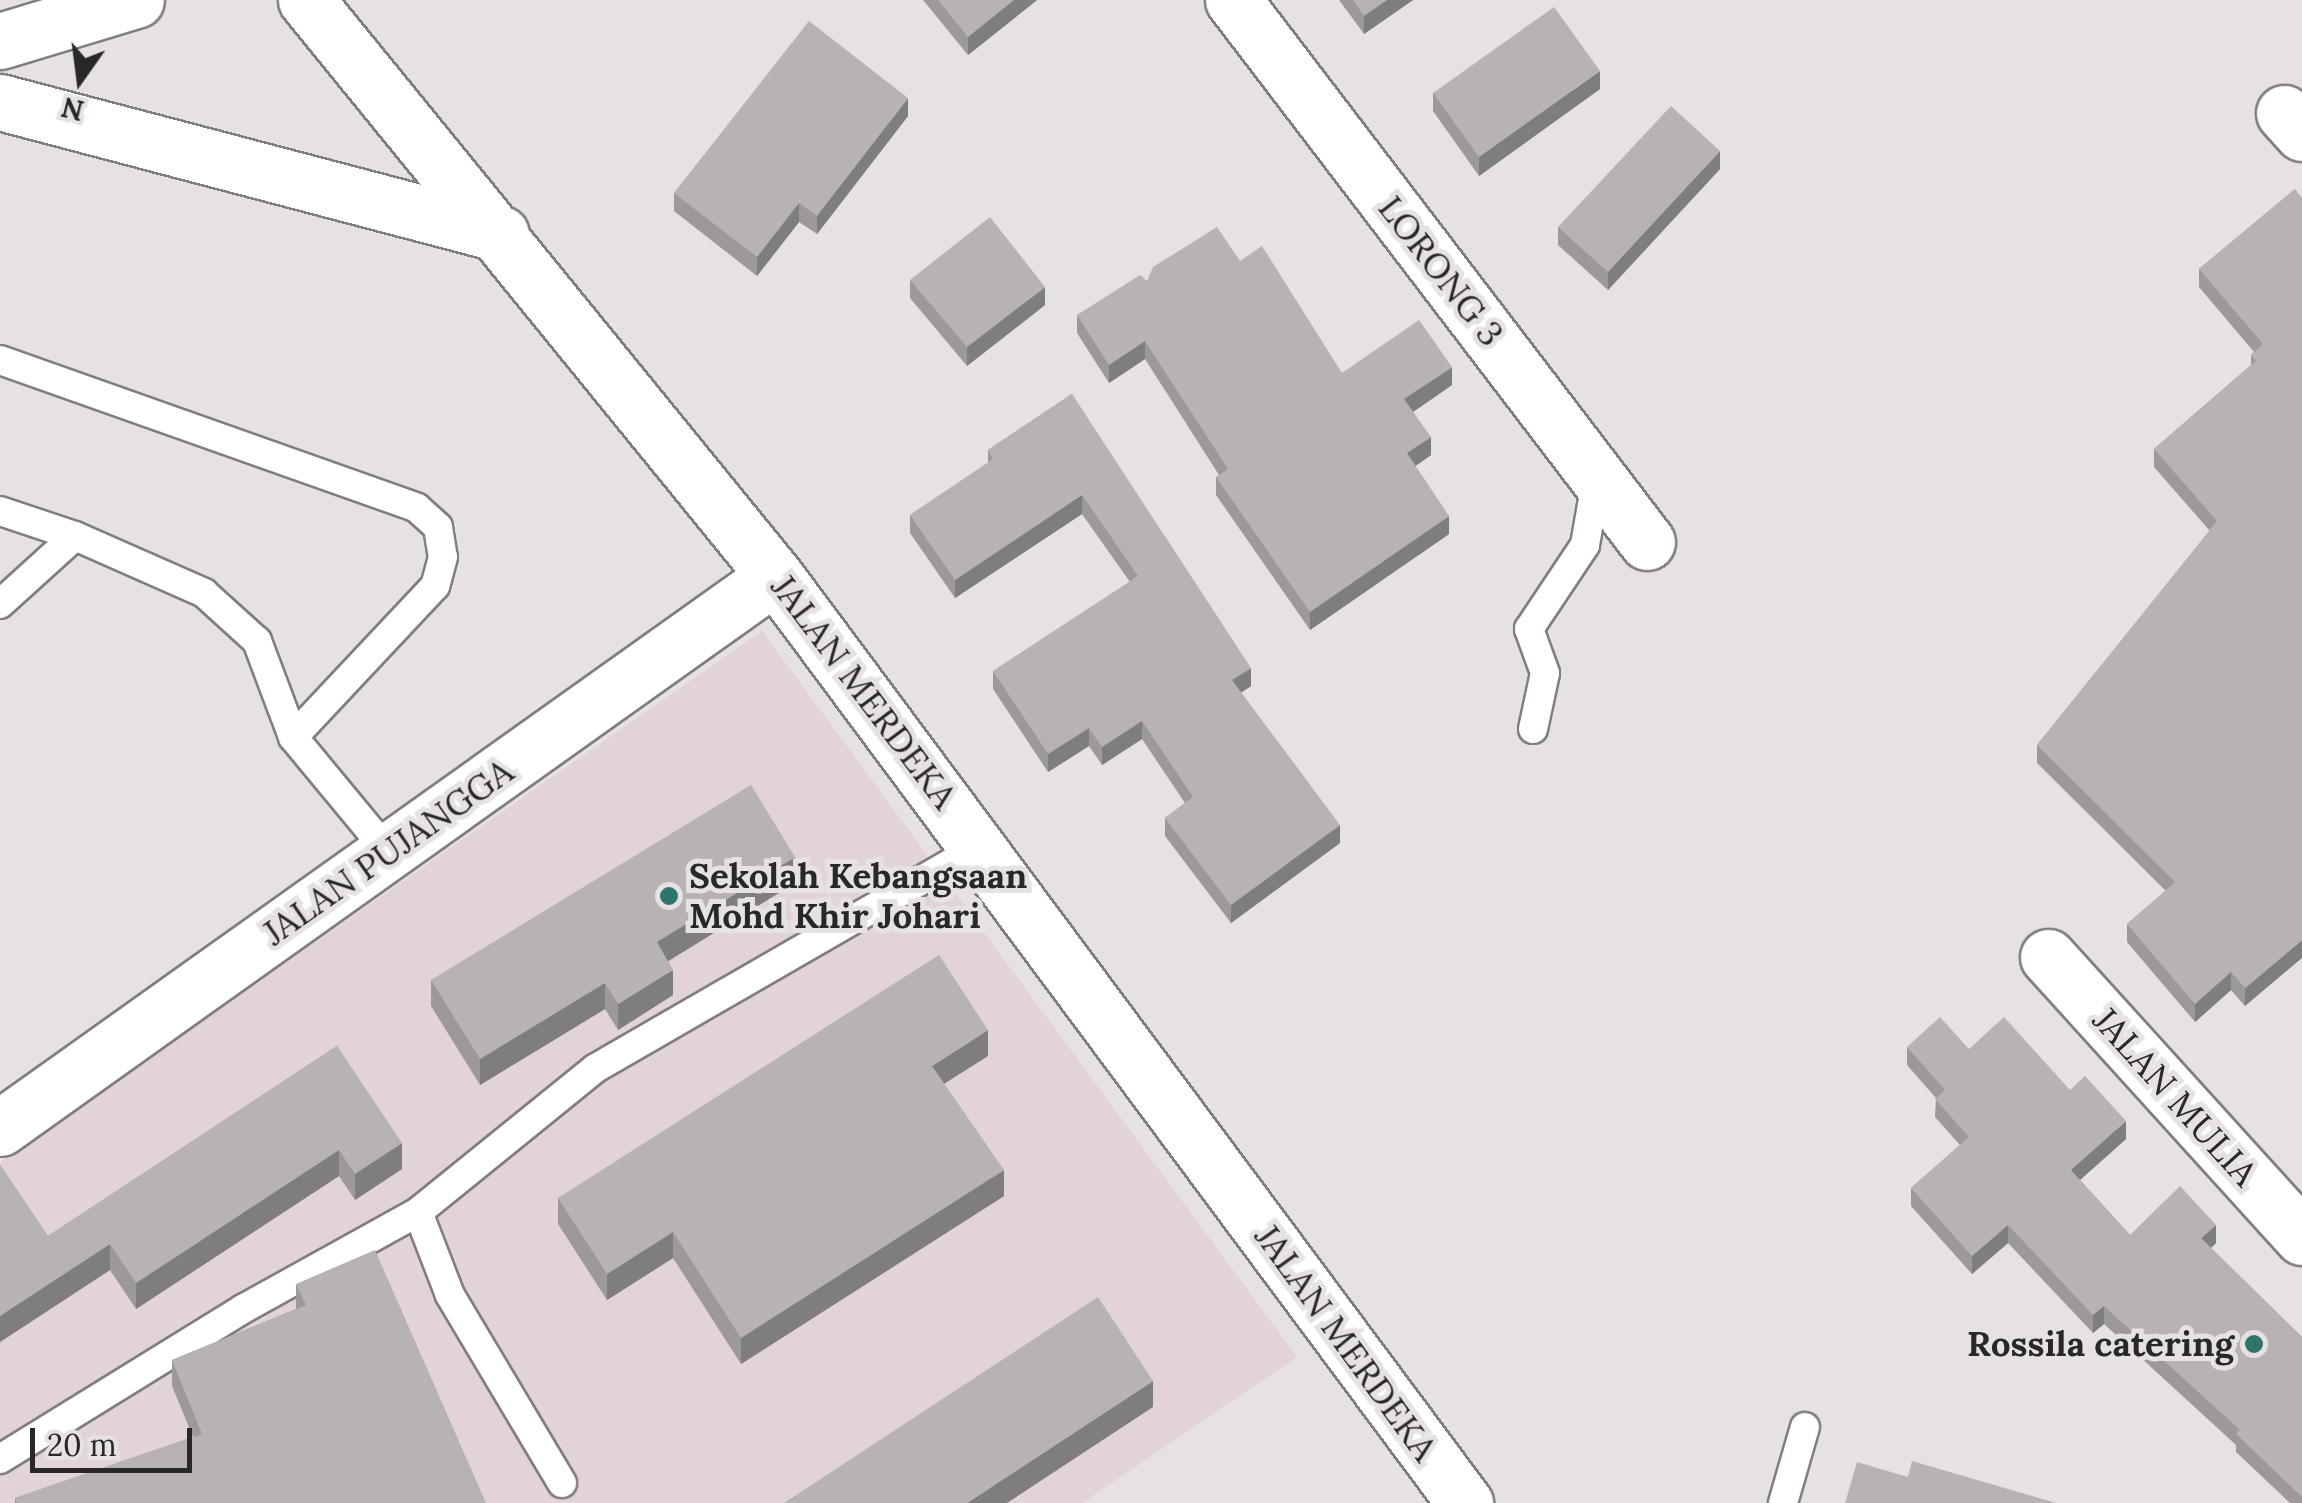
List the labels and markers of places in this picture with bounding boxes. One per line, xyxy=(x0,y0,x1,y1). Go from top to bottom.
place label: Sekolah Kebangsaan Mohd Khir Johari xyxy=(689,855,1027,937)
marker: Sekolah Kebangsaan Mohd Khir Johari xyxy=(658,885,680,907)
place label: Rossila catering xyxy=(1967,1323,2234,1365)
marker: Rossila catering xyxy=(2243,1333,2265,1355)

